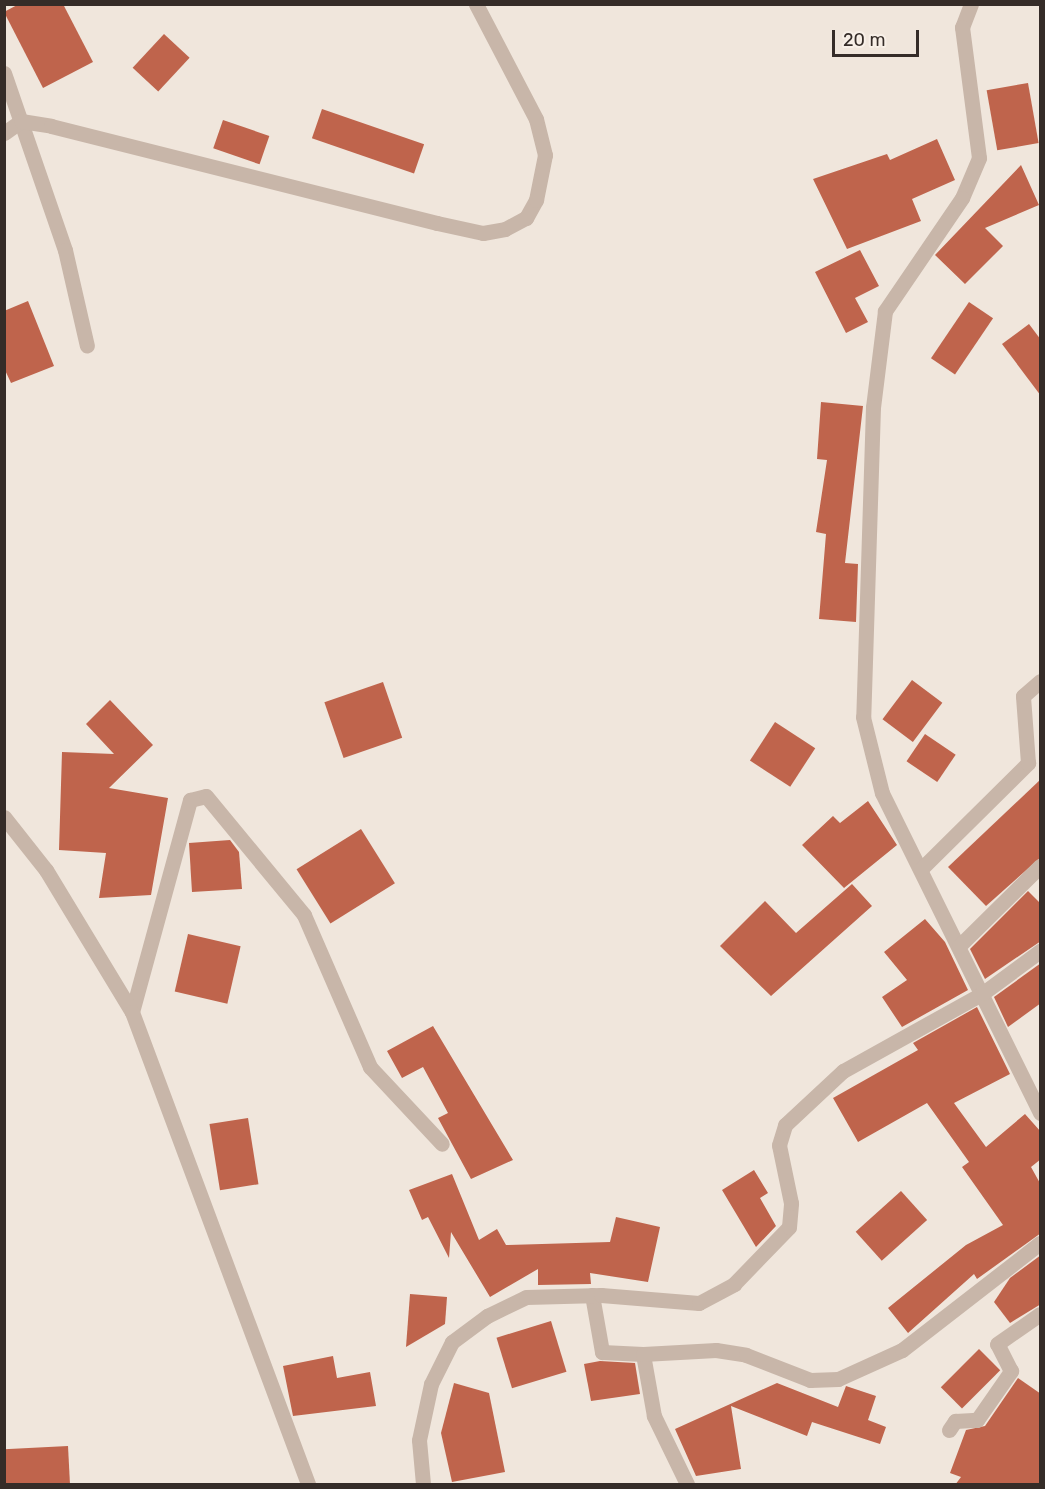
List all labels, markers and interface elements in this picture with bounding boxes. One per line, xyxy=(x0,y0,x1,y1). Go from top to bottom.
scale bar xyxy=(835,18,922,56)
text: 20 m xyxy=(843,29,885,51)

